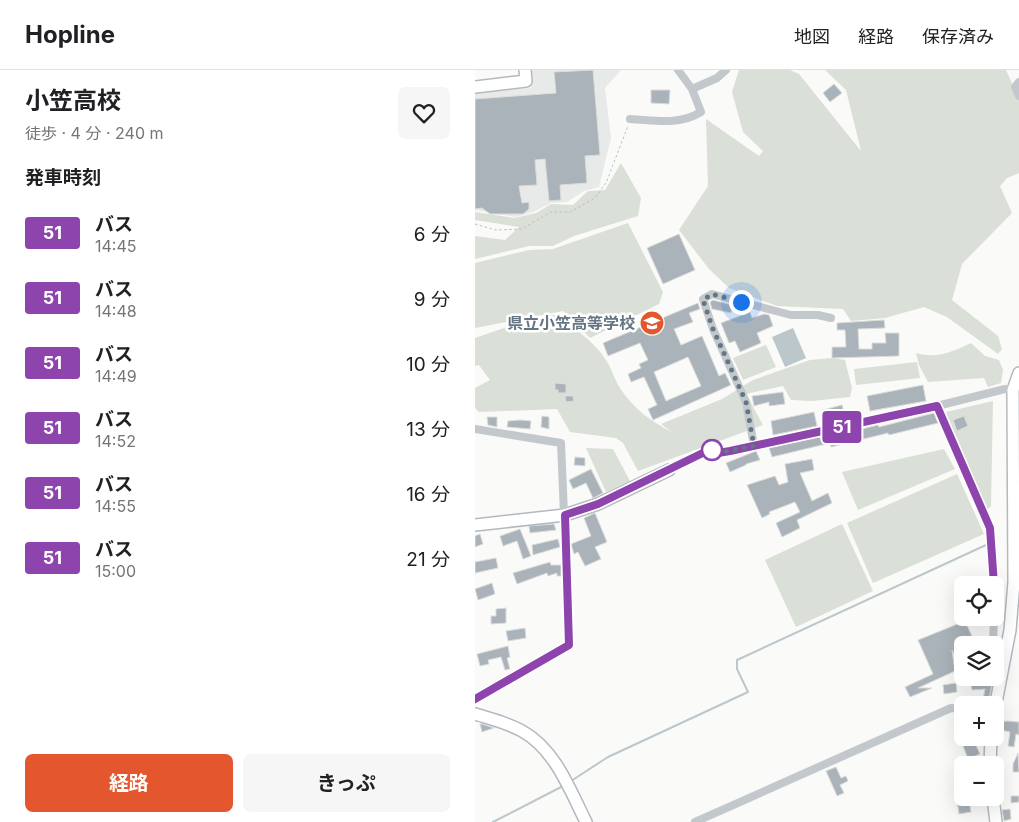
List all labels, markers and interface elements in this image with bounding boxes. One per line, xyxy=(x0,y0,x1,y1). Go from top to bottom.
text: Hopline xyxy=(25,20,115,49)
text: 地図 xyxy=(794,26,830,47)
text: 経路 xyxy=(858,26,894,47)
text: 保存済み xyxy=(922,26,994,47)
text: 小笠高校 xyxy=(25,86,121,115)
button: heart xyxy=(398,87,450,139)
text: 徒歩 · 4 分 · 240 m xyxy=(25,123,164,143)
text: 発車時刻 xyxy=(25,166,101,189)
text: バス xyxy=(95,213,133,236)
text: 51 xyxy=(43,222,62,243)
text: 6 分 xyxy=(414,223,450,246)
text: 14:45 xyxy=(95,236,137,256)
text: バス xyxy=(95,278,133,301)
text: 51 xyxy=(43,287,62,308)
text: 9 分 xyxy=(414,288,450,311)
your location xyxy=(729,290,754,315)
text: 14:48 xyxy=(95,301,137,321)
school or university icon: 県立小笠高等学校 xyxy=(639,310,665,336)
place label: 県立小笠高等学校 xyxy=(507,313,635,333)
text: バス xyxy=(95,343,133,366)
text: 51 xyxy=(43,352,62,373)
text: 10 分 xyxy=(406,353,450,376)
text: 14:49 xyxy=(95,366,137,386)
text: バス xyxy=(95,408,133,431)
line badge: 51 xyxy=(819,411,865,443)
text: 51 xyxy=(832,416,852,437)
text: 51 xyxy=(43,417,62,438)
text: 13 分 xyxy=(406,418,450,441)
text: 14:52 xyxy=(95,431,136,451)
unlabelled marker xyxy=(701,439,723,461)
text: バス xyxy=(95,473,133,496)
text: 51 xyxy=(43,482,62,503)
text: 16 分 xyxy=(406,483,450,506)
text: 14:55 xyxy=(95,496,136,516)
text: バス xyxy=(95,538,133,561)
text: 51 xyxy=(43,547,62,568)
text: 21 分 xyxy=(406,548,450,571)
text: 15:00 xyxy=(95,561,136,581)
map controls xyxy=(954,576,1004,806)
button: locate xyxy=(954,576,1004,626)
button: layers xyxy=(954,636,1004,686)
button: + xyxy=(954,696,1004,746)
button: 経路 xyxy=(25,754,233,812)
button: きっぷ xyxy=(243,754,450,812)
button: − xyxy=(954,756,1004,806)

